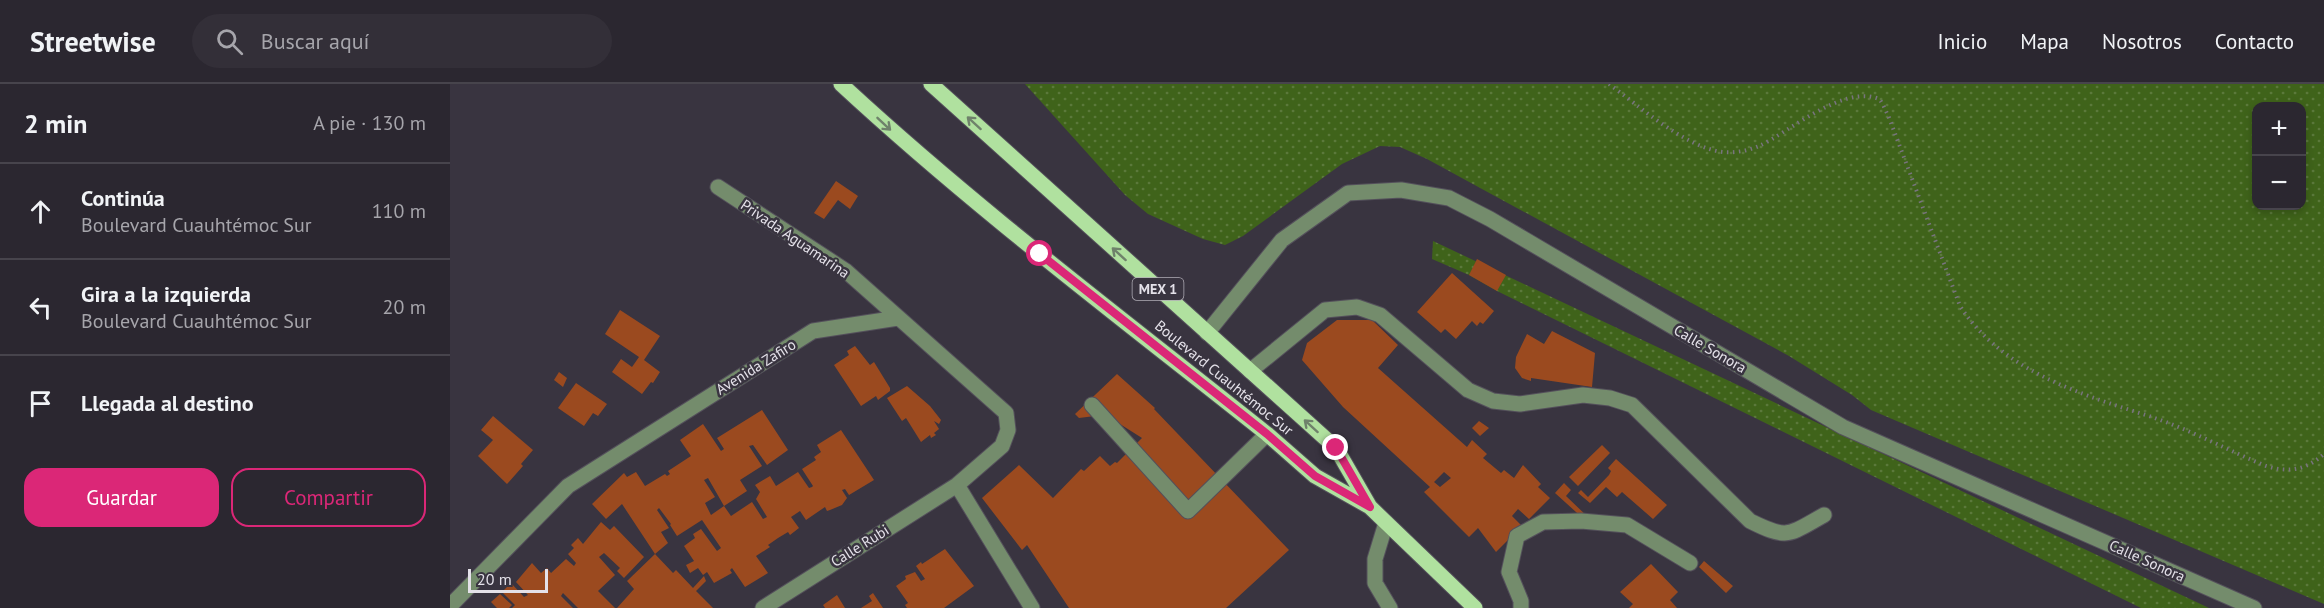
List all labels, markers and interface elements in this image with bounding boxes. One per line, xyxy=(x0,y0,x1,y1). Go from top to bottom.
search box xyxy=(192,14,612,68)
text: Streetwise xyxy=(30,23,156,60)
icon: search xyxy=(213,25,246,58)
text: Buscar aquí xyxy=(261,27,369,55)
text: Inicio xyxy=(1938,28,1987,55)
text: Mapa xyxy=(2020,28,2069,55)
text: Nosotros xyxy=(2102,28,2182,55)
text: Contacto xyxy=(2215,28,2294,55)
map controls xyxy=(2252,102,2306,210)
button: + xyxy=(2252,102,2306,156)
text: 2 min xyxy=(24,107,87,140)
text: A pie · 130 m xyxy=(313,110,426,136)
one-way arrow xyxy=(967,116,982,130)
one-way arrow xyxy=(876,117,891,131)
button: − xyxy=(2252,156,2306,210)
text: Continúa xyxy=(81,184,165,212)
icon: ahead xyxy=(24,195,57,228)
street label: Privada Aguamarina xyxy=(737,195,853,282)
text: 110 m xyxy=(372,198,426,224)
text: Boulevard Cuauhtémoc Sur xyxy=(81,212,311,238)
route start xyxy=(1026,240,1052,266)
one-way arrow xyxy=(1112,247,1127,261)
road number: MEX 1 xyxy=(1132,278,1184,300)
text: Gira a la izquierda xyxy=(81,280,251,308)
icon: left xyxy=(24,291,57,324)
text: 20 m xyxy=(383,294,426,320)
text: Boulevard Cuauhtémoc Sur xyxy=(81,308,311,334)
street label: Boulevard Cuauhtémoc Sur xyxy=(1151,316,1297,439)
street label: Calle Sonora xyxy=(1670,320,1750,377)
street label: Avenida Zafiro xyxy=(712,334,799,399)
icon: arrive xyxy=(24,387,57,420)
text: Llegada al destino xyxy=(81,389,254,417)
one-way arrow xyxy=(1304,419,1319,433)
route end xyxy=(1322,434,1348,460)
button: Guardar xyxy=(24,468,219,527)
button: Compartir xyxy=(231,468,426,527)
street label: Calle Rubi xyxy=(827,520,892,571)
street label: Calle Sonora xyxy=(2106,535,2188,586)
scale bar xyxy=(468,566,548,594)
text: 20 m xyxy=(477,569,512,589)

